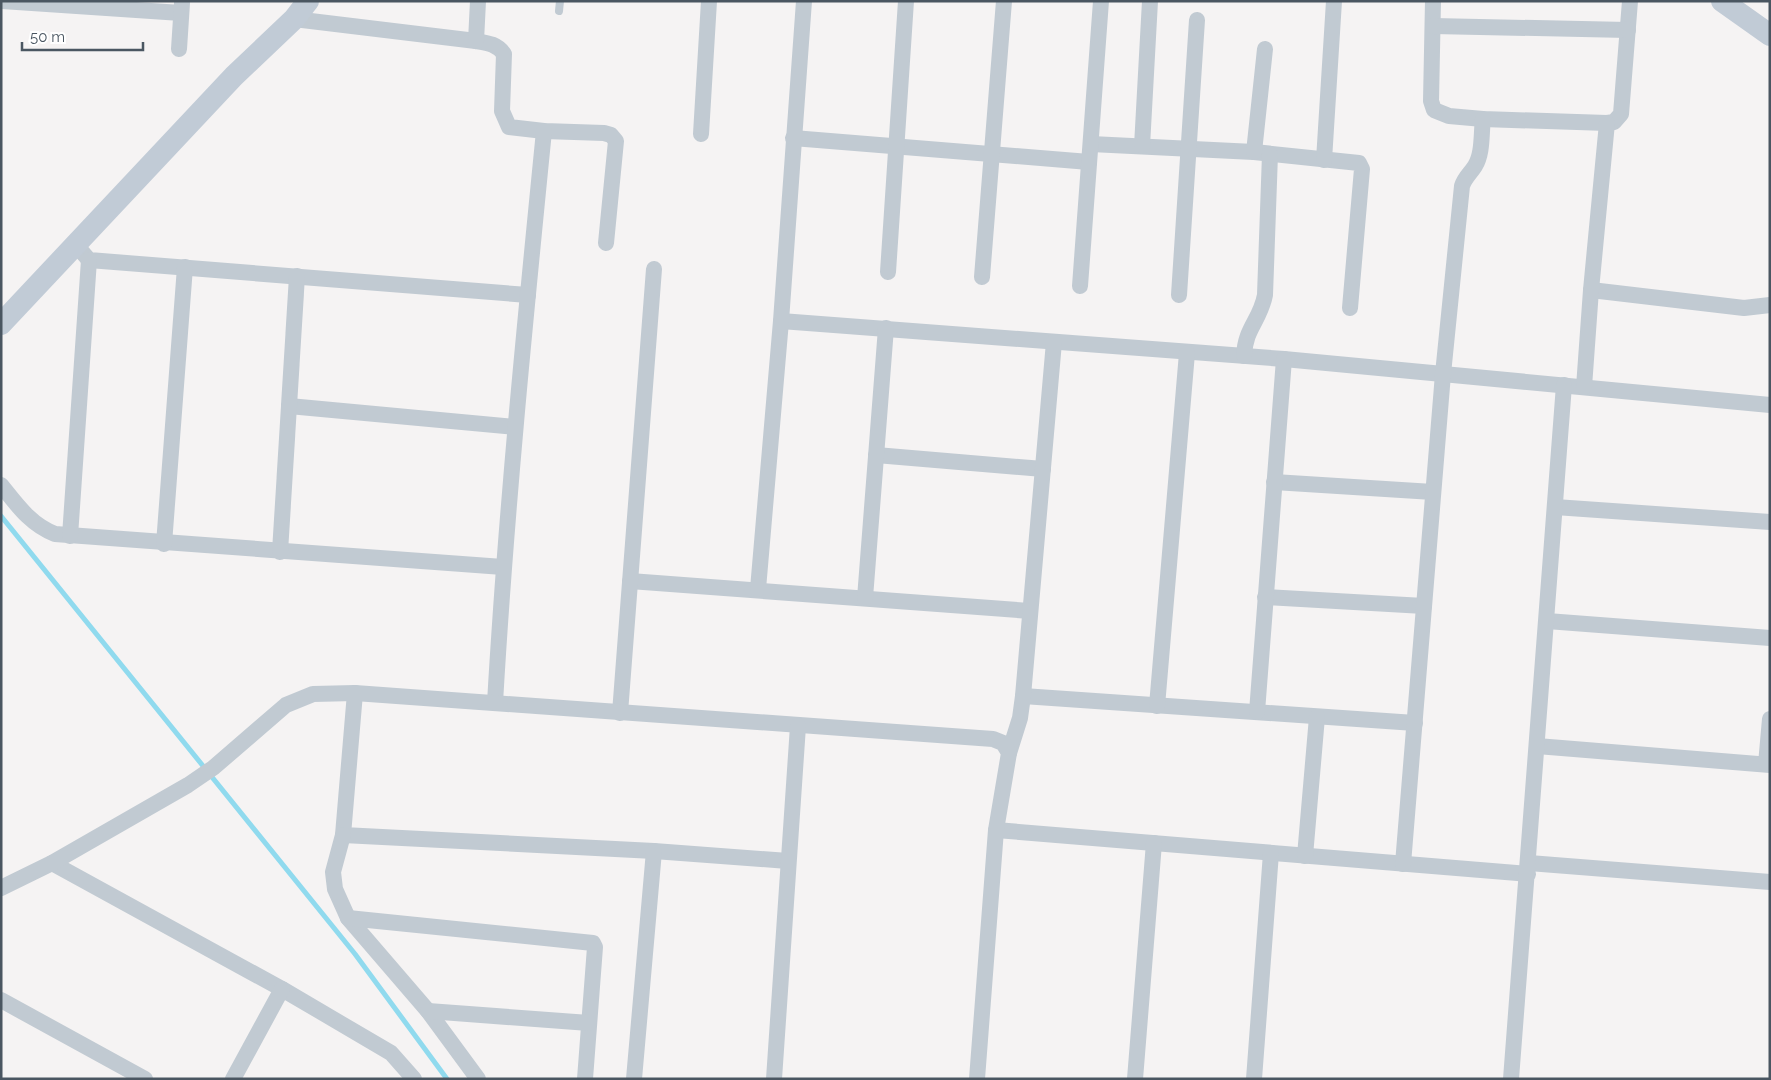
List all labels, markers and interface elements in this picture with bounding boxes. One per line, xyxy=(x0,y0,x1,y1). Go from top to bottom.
scale bar xyxy=(22,20,144,52)
text: 50 m xyxy=(30,28,65,46)

